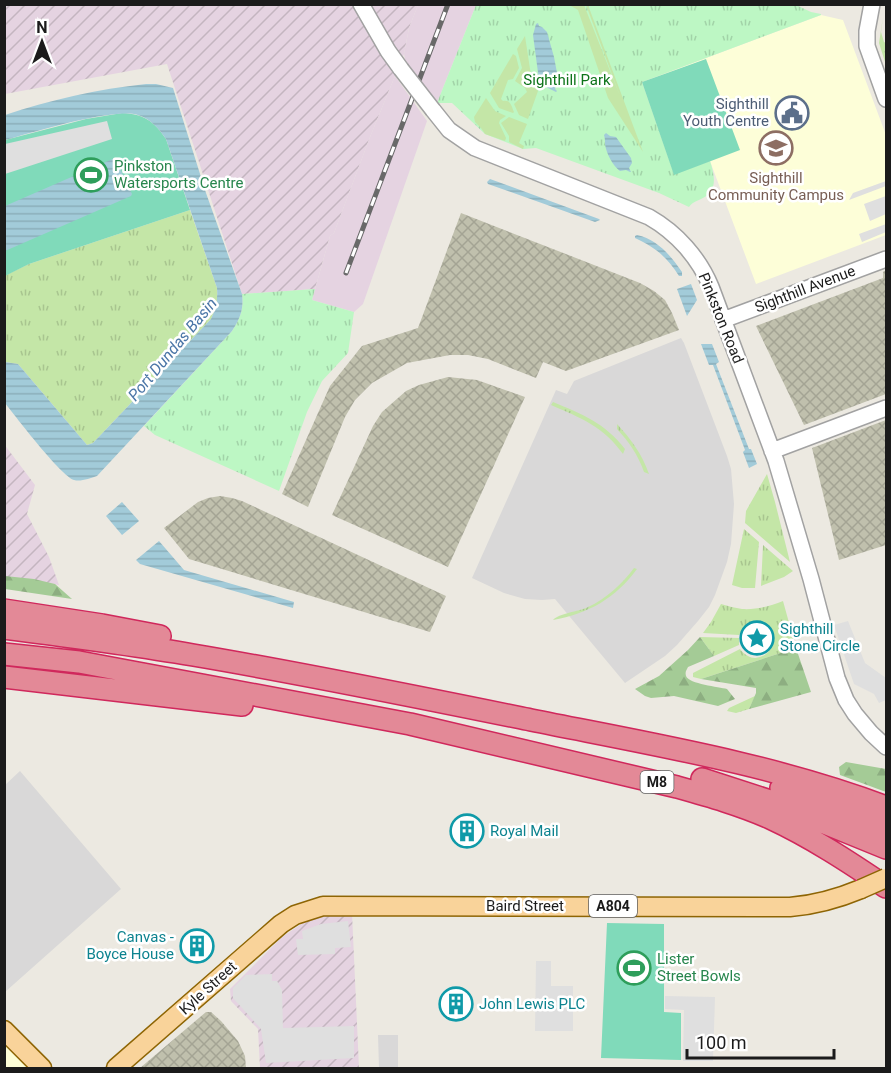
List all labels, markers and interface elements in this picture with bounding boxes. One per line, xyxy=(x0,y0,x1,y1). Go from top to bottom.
north arrow xyxy=(12,12,72,72)
text: N xyxy=(36,18,48,37)
park label: Sighthill Park xyxy=(523,71,611,89)
place label: Sighthill Youth Centre xyxy=(683,95,769,130)
public building icon: Sighthill Youth Centre xyxy=(774,95,810,131)
school or university icon: Sighthill Community Campus xyxy=(758,130,794,166)
sports icon: Pinkston Watersports Centre xyxy=(73,157,109,193)
place label: Pinkston Watersports Centre xyxy=(114,157,244,192)
place label: Sighthill Community Campus xyxy=(708,169,844,204)
street label: Sighthill Avenue xyxy=(752,262,858,316)
street label: Pinkston Road xyxy=(695,270,747,366)
water label: Port Dundas Basin xyxy=(124,294,221,404)
place icon: Sighthill Stone Circle xyxy=(739,620,775,656)
place label: Sighthill Stone Circle xyxy=(780,620,860,655)
road number: M8 xyxy=(640,771,674,793)
building icon: Royal Mail xyxy=(449,813,485,849)
place label: Royal Mail xyxy=(490,822,559,840)
road number: A804 xyxy=(589,895,637,917)
street label: Baird Street xyxy=(486,897,564,915)
place label: Canvas - Boyce House xyxy=(86,928,174,963)
building icon: Canvas - Boyce House xyxy=(179,928,215,964)
sports icon: Lister Street Bowls xyxy=(616,950,652,986)
place label: Lister Street Bowls xyxy=(657,950,741,985)
street label: Kyle Street xyxy=(176,957,241,1018)
building icon: John Lewis PLC xyxy=(438,986,474,1022)
place label: John Lewis PLC xyxy=(479,995,586,1013)
scale bar xyxy=(687,1022,834,1060)
text: 100 m xyxy=(696,1032,747,1053)

